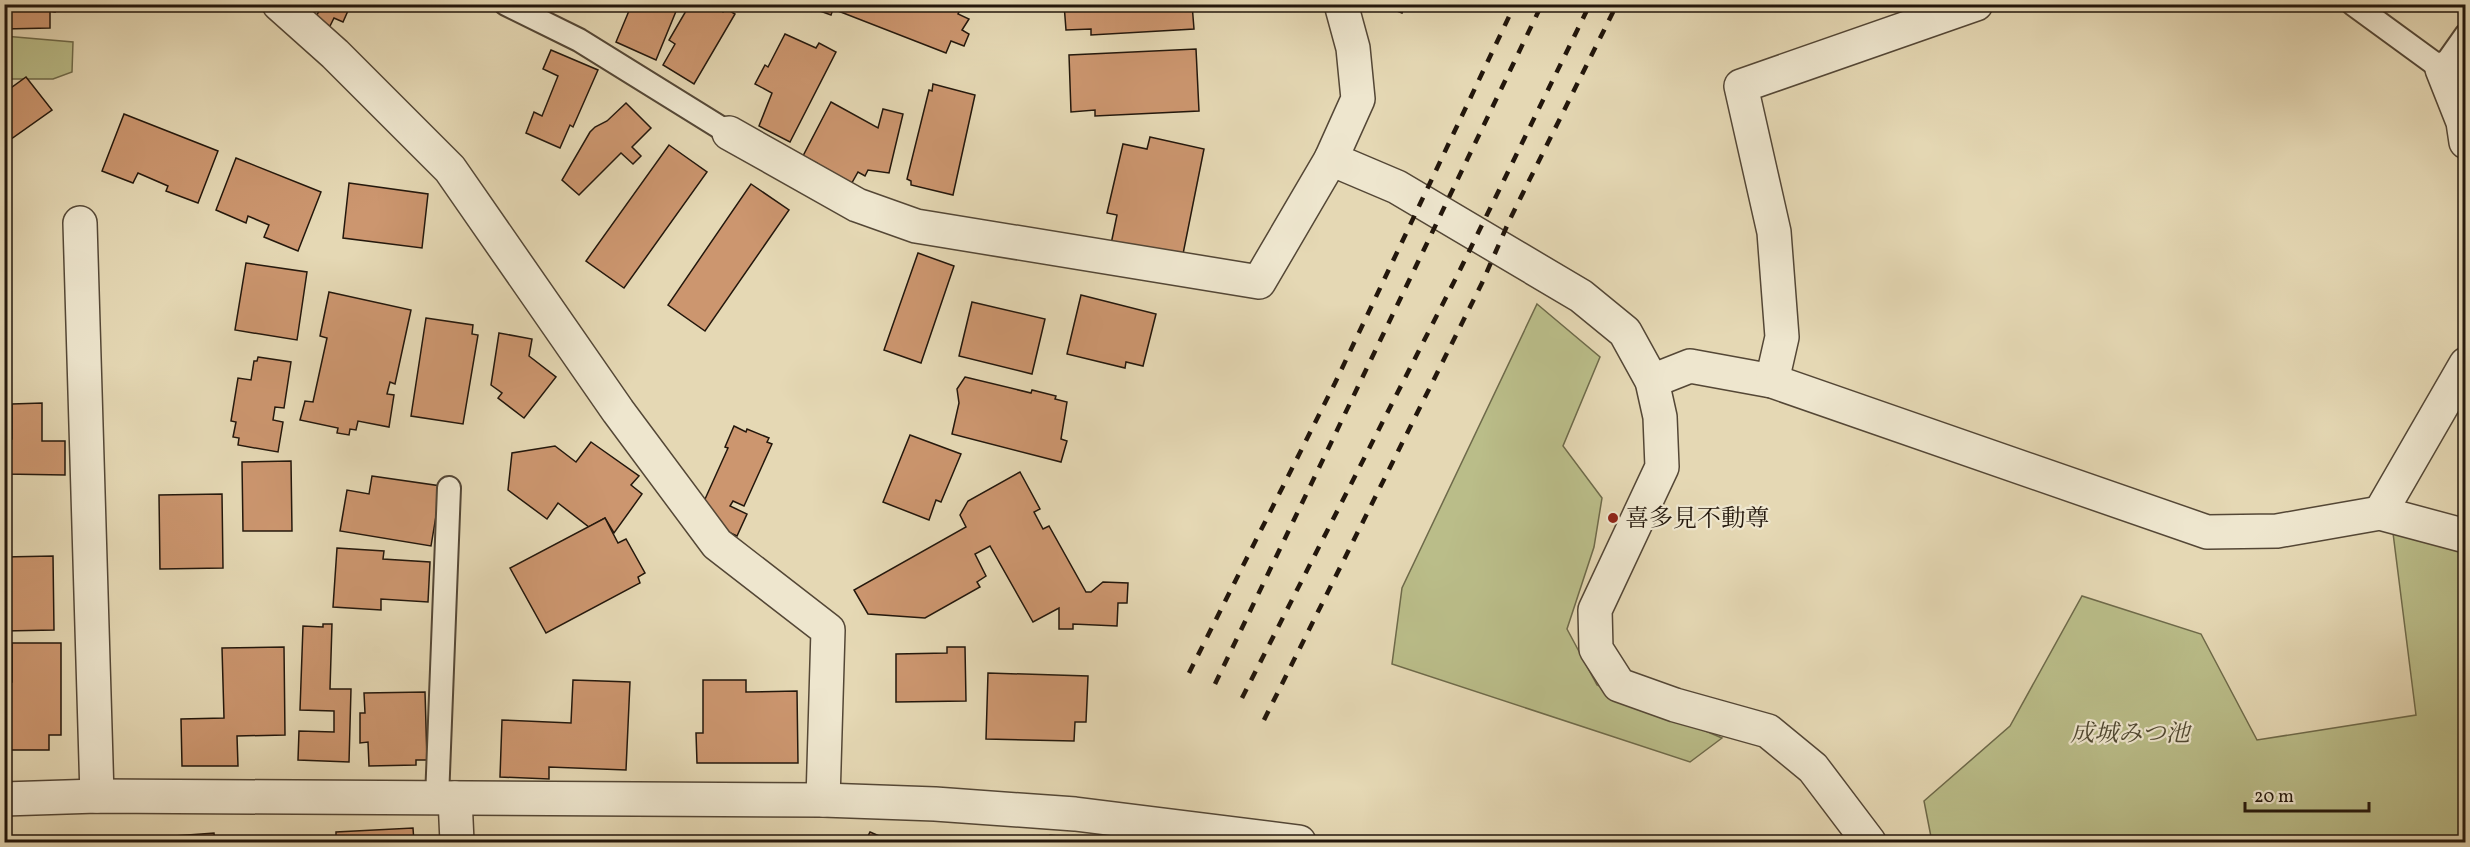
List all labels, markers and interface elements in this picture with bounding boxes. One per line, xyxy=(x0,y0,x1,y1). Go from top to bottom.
place label: 喜多見不動尊 xyxy=(1625,503,1769,537)
marker: 喜多見不動尊 xyxy=(1606,511,1620,525)
park label: 成城みつ池 xyxy=(2070,718,2193,752)
scale bar xyxy=(2245,775,2370,813)
text: 20 m xyxy=(2254,785,2294,810)

